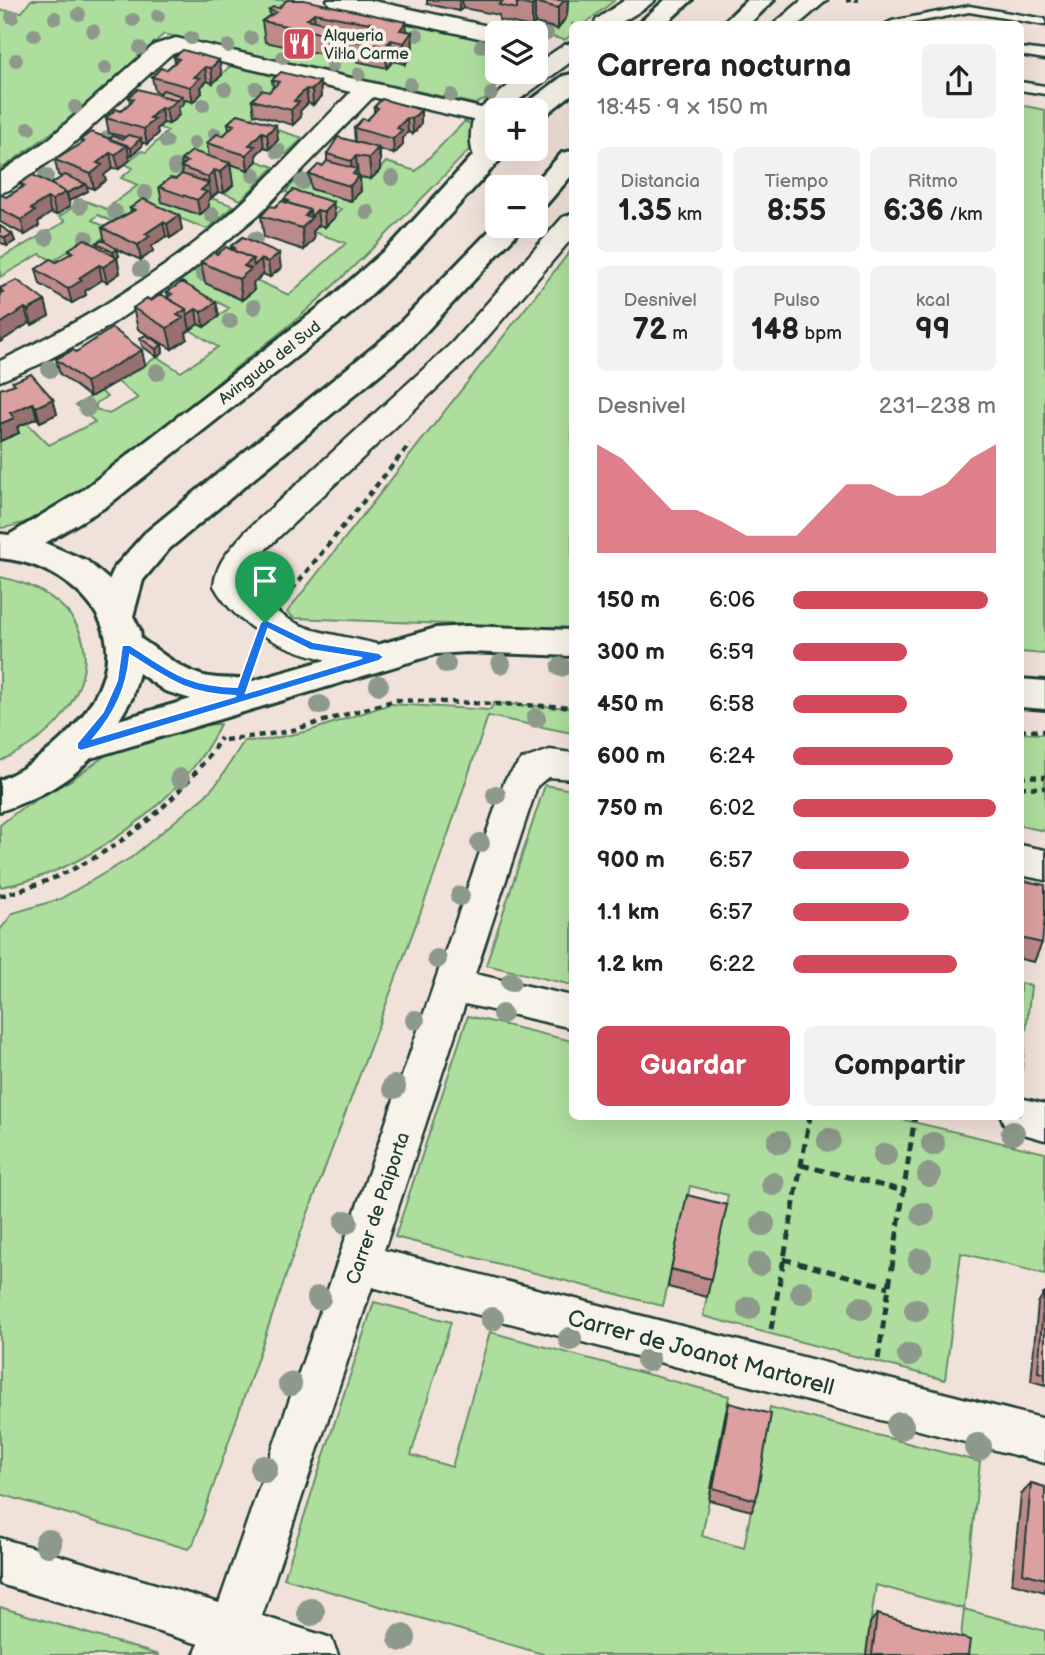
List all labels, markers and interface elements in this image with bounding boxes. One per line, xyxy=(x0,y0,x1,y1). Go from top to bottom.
map controls xyxy=(485,21,548,238)
button: layers xyxy=(485,21,548,84)
restaurant icon: Alqueria Vil·la Carme xyxy=(280,25,318,63)
place label: Alqueria Vil·la Carme xyxy=(324,27,409,64)
button: share xyxy=(922,44,996,118)
text: Carrera nocturna xyxy=(597,47,852,86)
text: 18:45 · 9 × 150 m xyxy=(597,93,768,121)
button: + xyxy=(485,98,548,161)
text: Distancia xyxy=(620,170,700,193)
text: Tiempo xyxy=(765,170,828,193)
text: Ritmo xyxy=(908,170,958,193)
button: − xyxy=(485,175,548,238)
text: 1.35 xyxy=(618,193,672,229)
text: 8:55 xyxy=(767,193,826,229)
text: 6:36 xyxy=(883,193,944,229)
text: km xyxy=(672,203,702,226)
text: /km xyxy=(944,203,983,226)
text: Desnivel xyxy=(624,289,697,312)
text: Pulso xyxy=(773,289,820,312)
text: kcal xyxy=(916,289,950,312)
text: 72 xyxy=(632,312,667,348)
text: 148 xyxy=(751,312,799,348)
text: 99 xyxy=(915,312,950,348)
street label: Avinguda del Sud xyxy=(215,317,325,409)
text: m xyxy=(667,322,688,345)
text: bpm xyxy=(799,322,842,345)
text: Desnivel xyxy=(597,392,686,420)
text: 231–238 m xyxy=(879,392,996,420)
pin xyxy=(235,551,295,623)
icon: arrive xyxy=(246,562,284,600)
text: 150 m xyxy=(597,586,660,614)
text: 6:06 xyxy=(709,586,755,614)
text: 300 m xyxy=(597,638,665,666)
text: 6:59 xyxy=(709,638,754,666)
text: 450 m xyxy=(597,690,664,718)
text: 6:58 xyxy=(709,690,754,718)
text: 600 m xyxy=(597,742,665,770)
text: 6:24 xyxy=(709,742,755,770)
text: 750 m xyxy=(597,794,663,822)
text: 6:02 xyxy=(709,794,755,822)
text: 900 m xyxy=(597,846,665,874)
text: 6:57 xyxy=(709,846,752,874)
text: 1.1 km xyxy=(597,898,659,926)
text: 6:57 xyxy=(709,898,752,926)
text: 1.2 km xyxy=(597,950,663,978)
text: 6:22 xyxy=(709,950,755,978)
button: Guardar xyxy=(597,1026,790,1106)
button: Compartir xyxy=(804,1026,996,1106)
street label: Carrer de Paiporta xyxy=(342,1129,415,1288)
street label: Carrer de Joanot Martorell xyxy=(564,1304,837,1402)

